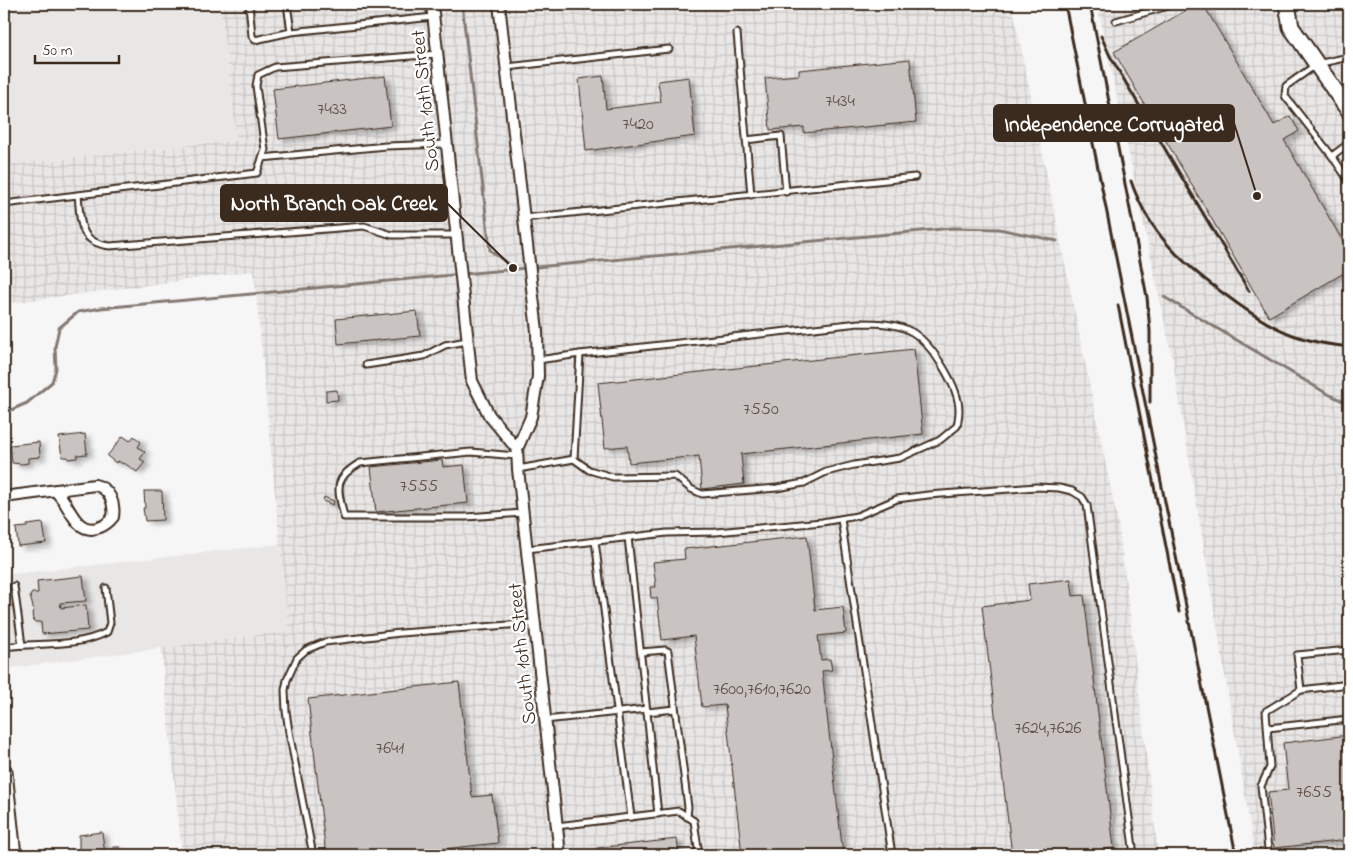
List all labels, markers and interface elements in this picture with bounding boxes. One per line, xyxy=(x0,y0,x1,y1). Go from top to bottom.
street label: South 10th Street xyxy=(405,28,448,173)
scale bar xyxy=(35,32,119,64)
text: 50 m xyxy=(42,40,73,62)
house number: 7434 xyxy=(825,89,855,115)
house number: 7433 xyxy=(317,97,347,123)
callout: Independence Corrugated xyxy=(994,105,1234,141)
text: Independence Corrugated xyxy=(1004,111,1224,143)
house number: 7420 xyxy=(622,112,654,138)
callout: North Branch Oak Creek xyxy=(221,185,447,221)
text: North Branch Oak Creek xyxy=(231,190,438,220)
house number: 7550 xyxy=(743,397,779,423)
house number: 7555 xyxy=(400,474,438,500)
street label: South 10th Street xyxy=(502,581,545,726)
house number: 7600,7610,7620 xyxy=(713,677,811,703)
house number: 7624,7626 xyxy=(1015,716,1082,742)
house number: 7641 xyxy=(376,736,405,762)
house number: 7655 xyxy=(1296,780,1332,806)

